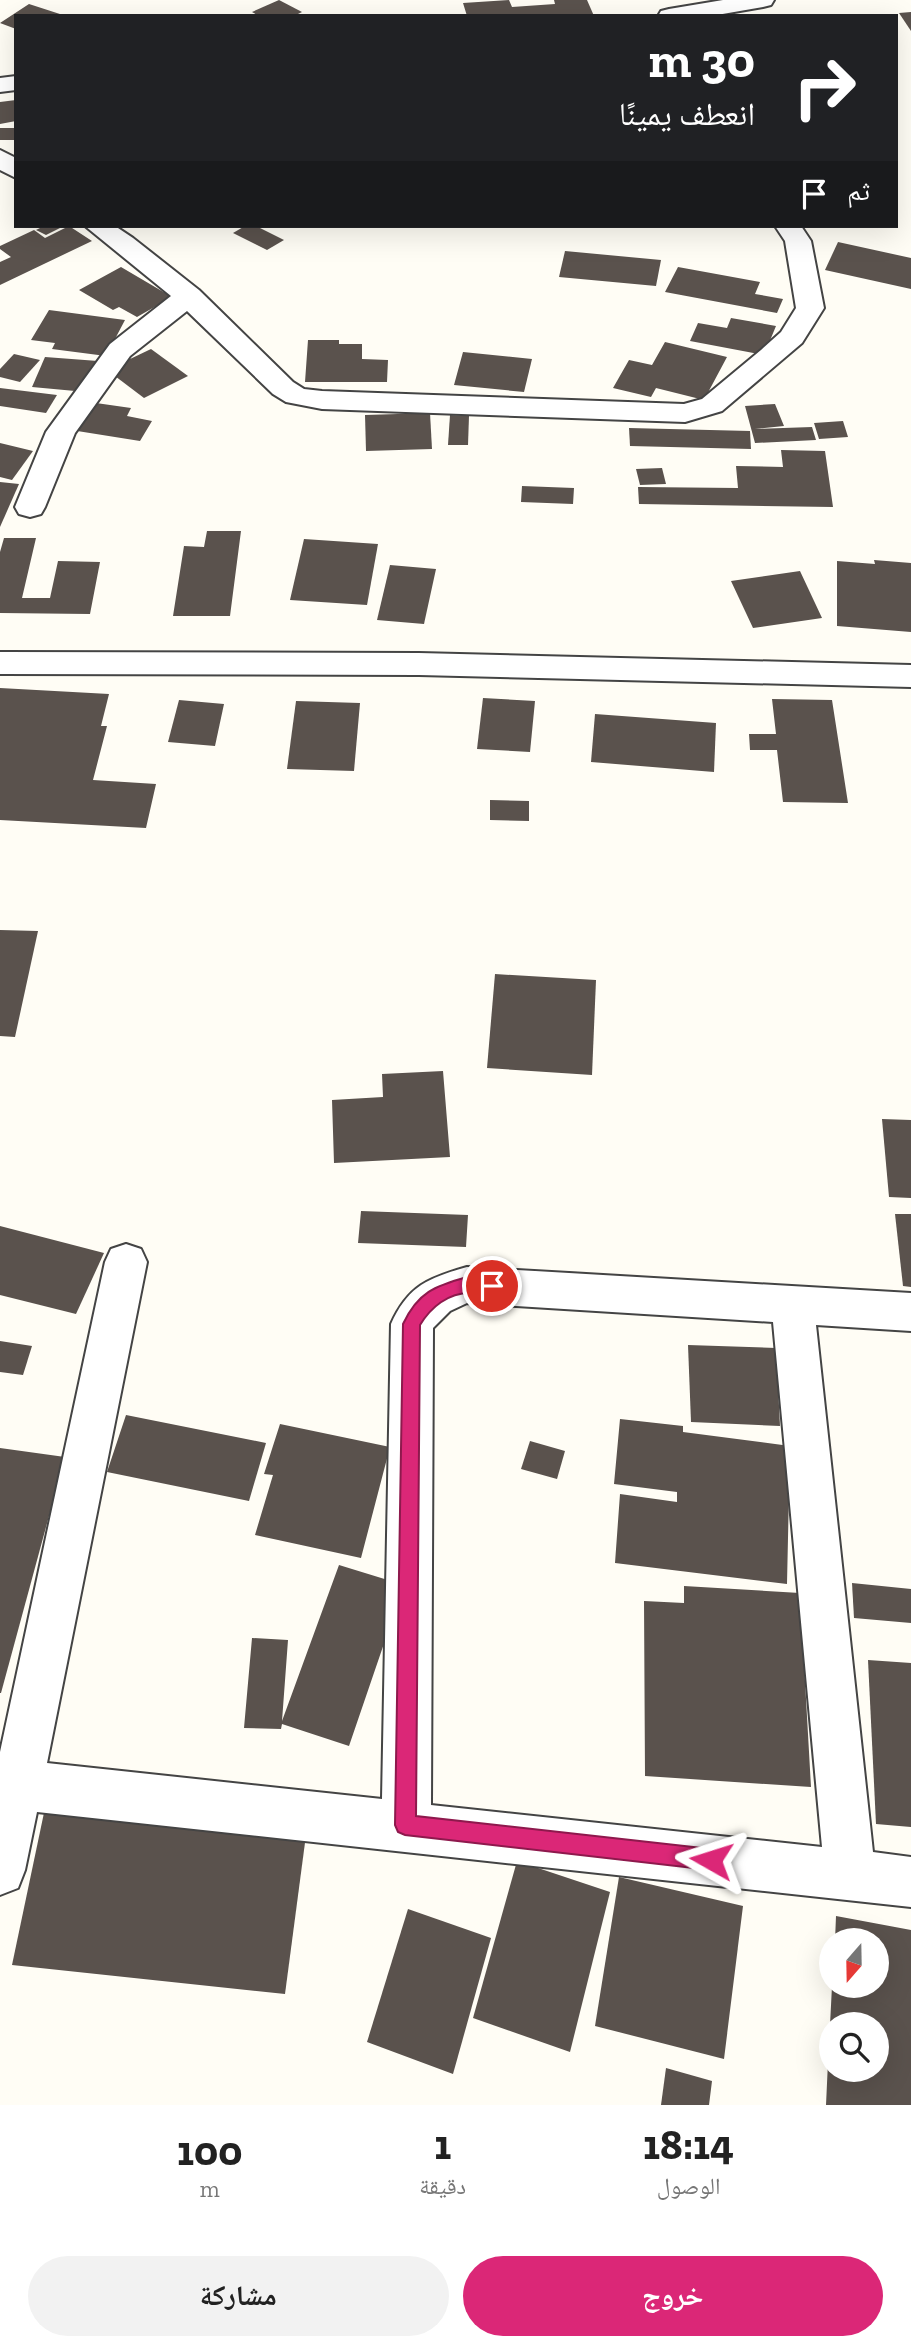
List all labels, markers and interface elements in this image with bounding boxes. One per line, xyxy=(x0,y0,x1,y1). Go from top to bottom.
text: 30 m xyxy=(649,31,755,90)
icon: right xyxy=(779,42,870,133)
text: انعطف يمينًا xyxy=(619,95,755,133)
icon: arrive xyxy=(795,175,833,213)
text: ثم xyxy=(847,175,870,207)
pin xyxy=(462,1256,522,1316)
icon: arrive xyxy=(473,1267,511,1305)
position arrow xyxy=(674,1823,748,1897)
north arrow xyxy=(819,1928,889,1998)
map controls xyxy=(819,1928,889,2082)
button: search xyxy=(819,2012,889,2082)
text: 1 xyxy=(434,2119,451,2170)
text: 18:14 xyxy=(643,2119,734,2170)
text: 100 xyxy=(177,2125,242,2176)
text: دقيقة xyxy=(419,2172,466,2200)
text: الوصول xyxy=(657,2172,720,2200)
text: m xyxy=(200,2175,220,2203)
button: مشاركة xyxy=(28,2256,449,2336)
button: خروج xyxy=(463,2256,883,2336)

